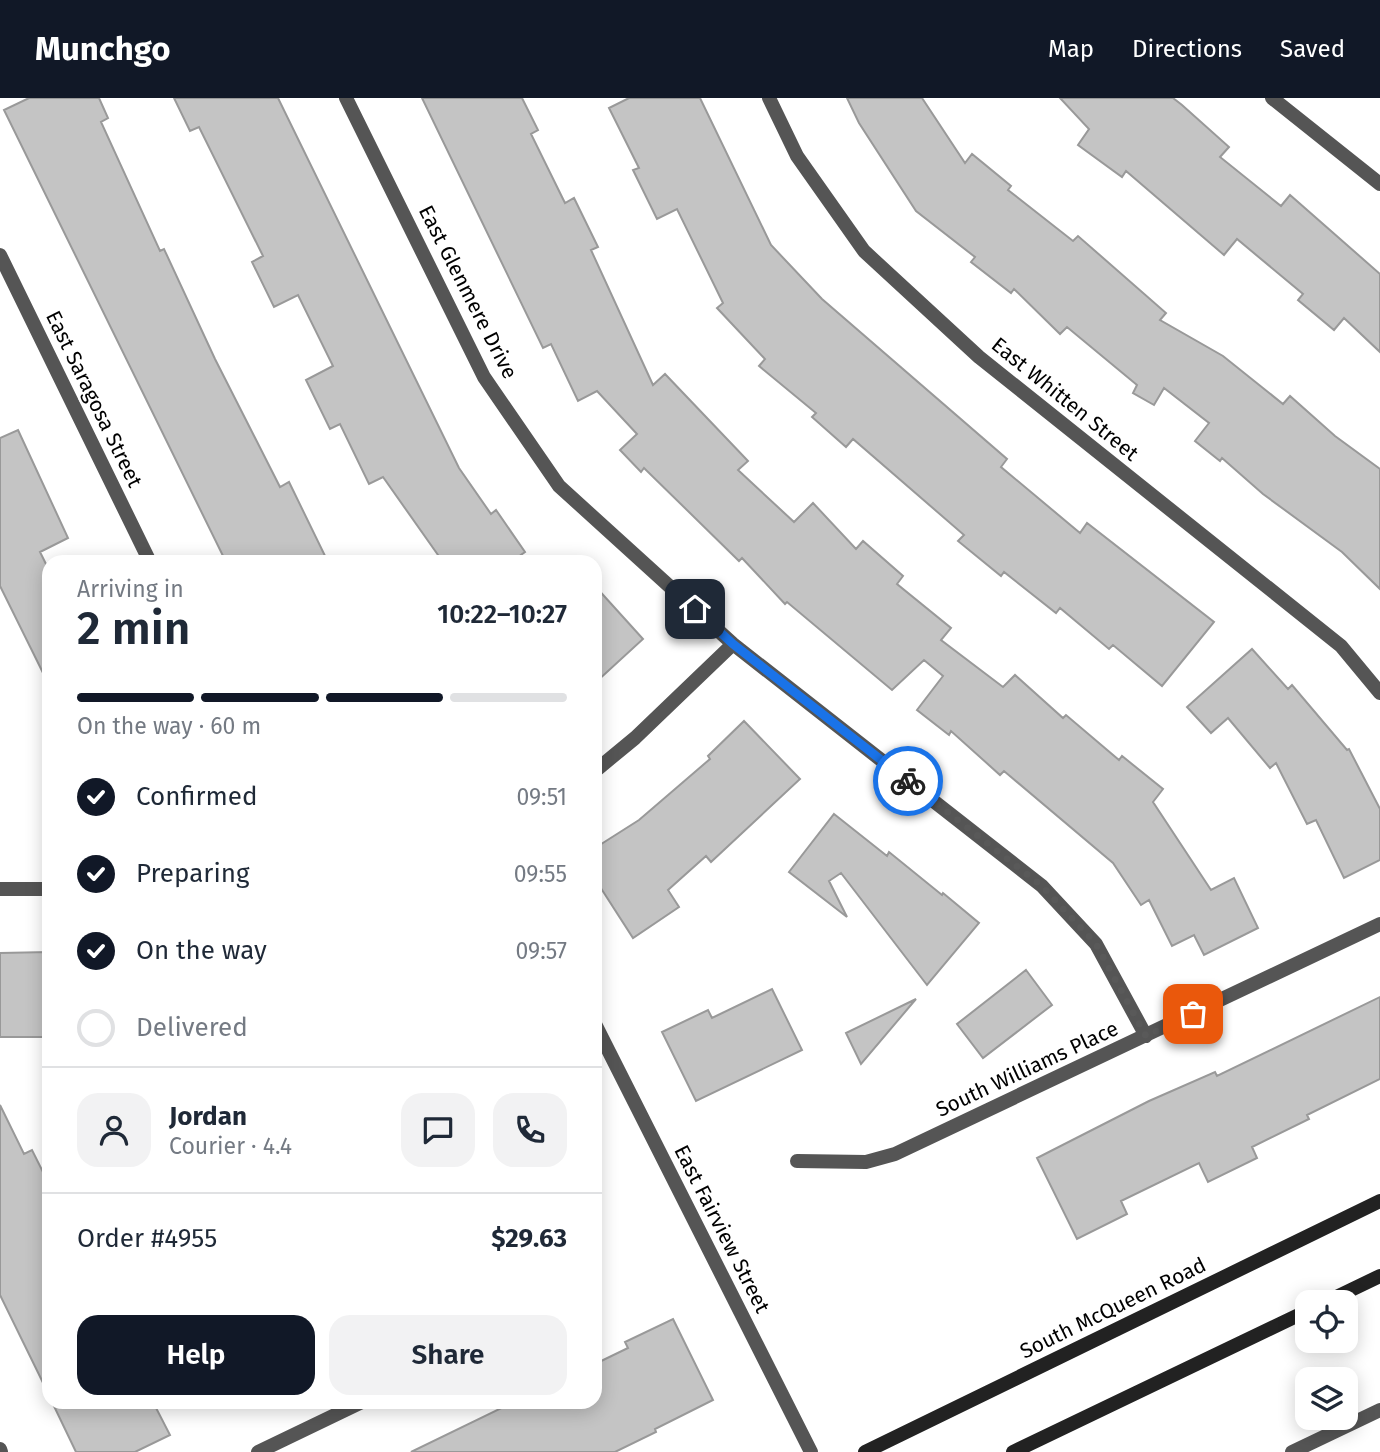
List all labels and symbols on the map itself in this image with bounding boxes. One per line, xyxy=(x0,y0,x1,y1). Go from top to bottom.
street label: East Glenmere Drive xyxy=(413,201,523,383)
street label: East Saragosa Street xyxy=(40,307,148,492)
street label: East Whitten Street xyxy=(986,332,1144,467)
pin xyxy=(665,579,725,639)
courier xyxy=(873,746,943,816)
pin xyxy=(1163,984,1223,1044)
street label: South Williams Place xyxy=(932,1015,1122,1123)
street label: East Fairview Street xyxy=(668,1141,776,1318)
street label: South McQueen Road xyxy=(1016,1252,1210,1364)

